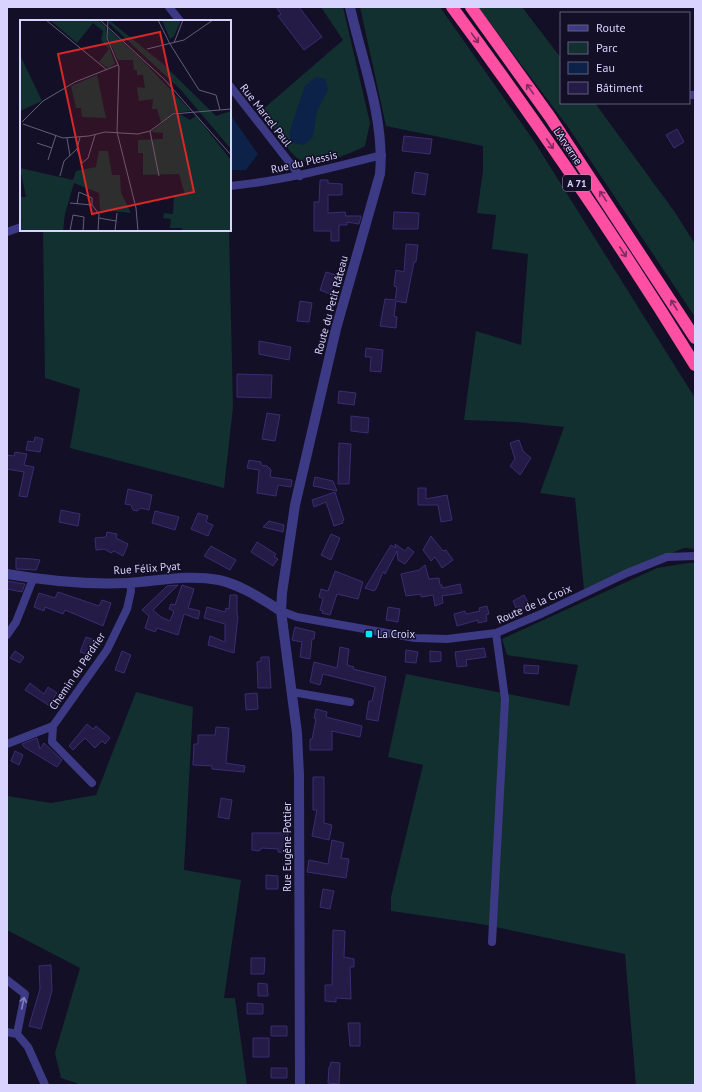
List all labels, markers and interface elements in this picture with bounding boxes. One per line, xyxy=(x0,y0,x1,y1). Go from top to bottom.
legend xyxy=(560,12,690,104)
inset map xyxy=(20,20,231,231)
text: Route xyxy=(596,20,626,35)
one-way arrow xyxy=(471,33,479,44)
text: Parc xyxy=(596,40,618,55)
text: Eau xyxy=(596,60,615,75)
text: Bâtiment xyxy=(596,80,643,95)
street label: Rue Marcel Paul xyxy=(237,81,295,150)
one-way arrow xyxy=(525,84,534,95)
street label: L'Arverne xyxy=(551,125,586,168)
one-way arrow xyxy=(546,139,554,150)
street label: Rue du Plessis xyxy=(270,148,339,176)
road number: A 71 xyxy=(563,175,591,191)
one-way arrow xyxy=(599,191,607,202)
one-way arrow xyxy=(619,246,627,257)
street label: Route du Petit Râteau xyxy=(311,254,351,356)
one-way arrow xyxy=(670,299,678,311)
street label: Rue Félix Pyat xyxy=(113,559,181,577)
street label: Route de la Croix xyxy=(494,581,574,627)
place label: La Croix xyxy=(377,627,416,641)
street label: Chemin du Perdrier xyxy=(46,629,108,712)
marker: La Croix xyxy=(364,629,374,639)
street label: Rue Eugène Pottier xyxy=(280,802,294,892)
one-way arrow xyxy=(20,997,28,1010)

